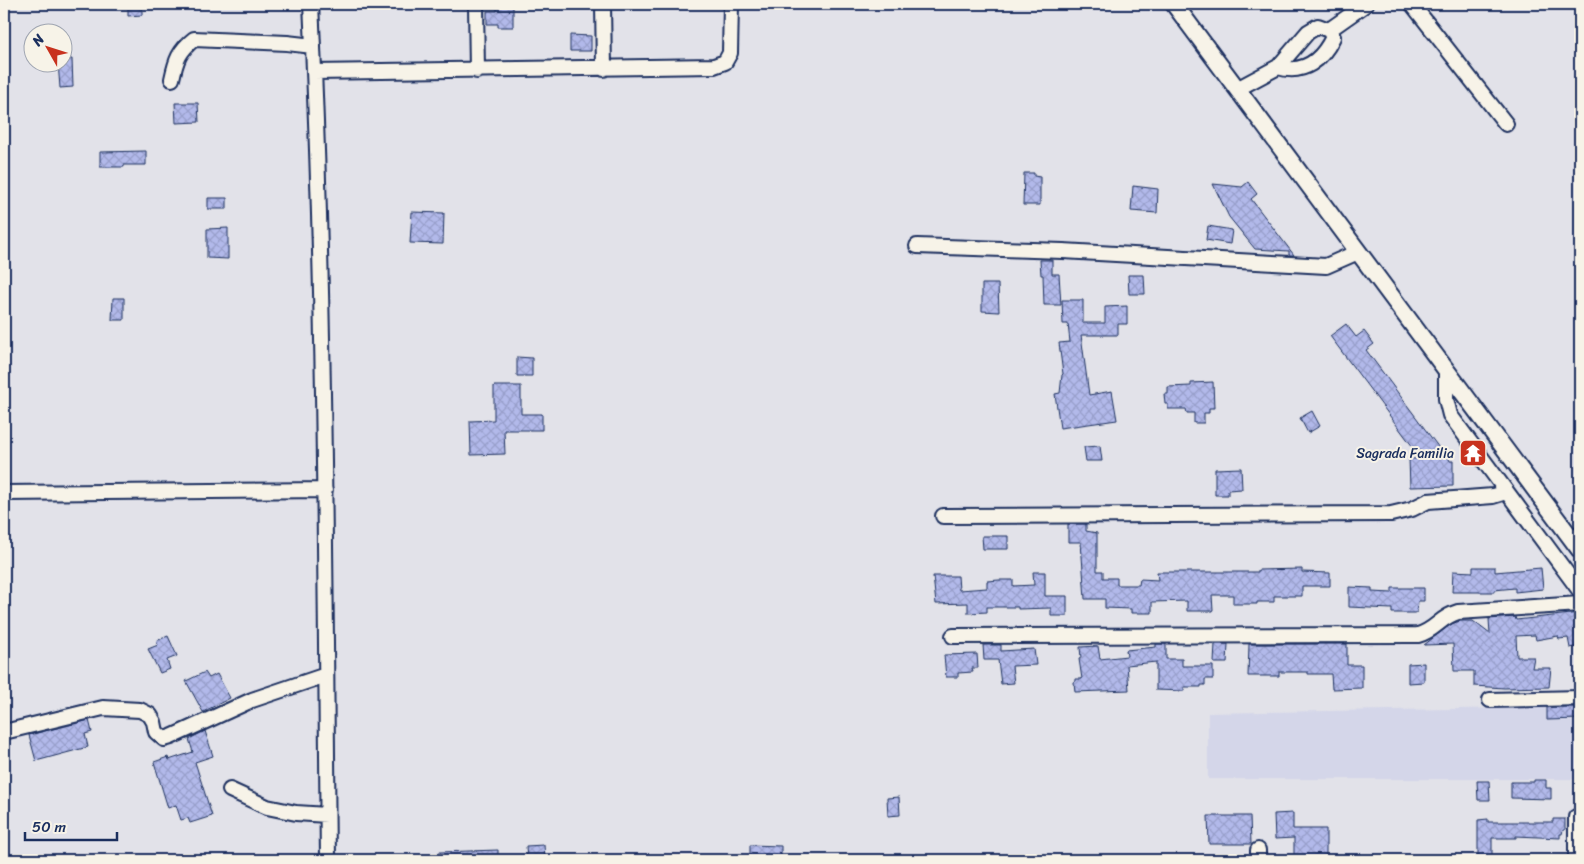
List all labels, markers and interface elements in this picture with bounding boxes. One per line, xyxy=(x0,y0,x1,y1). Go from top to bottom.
north arrow xyxy=(22,22,72,72)
text: N xyxy=(25,28,51,53)
temple icon: Sagrada Familia xyxy=(1458,438,1488,468)
place label: Sagrada Familia xyxy=(1356,441,1454,466)
scale bar xyxy=(25,809,118,841)
text: 50 m xyxy=(32,814,67,840)

